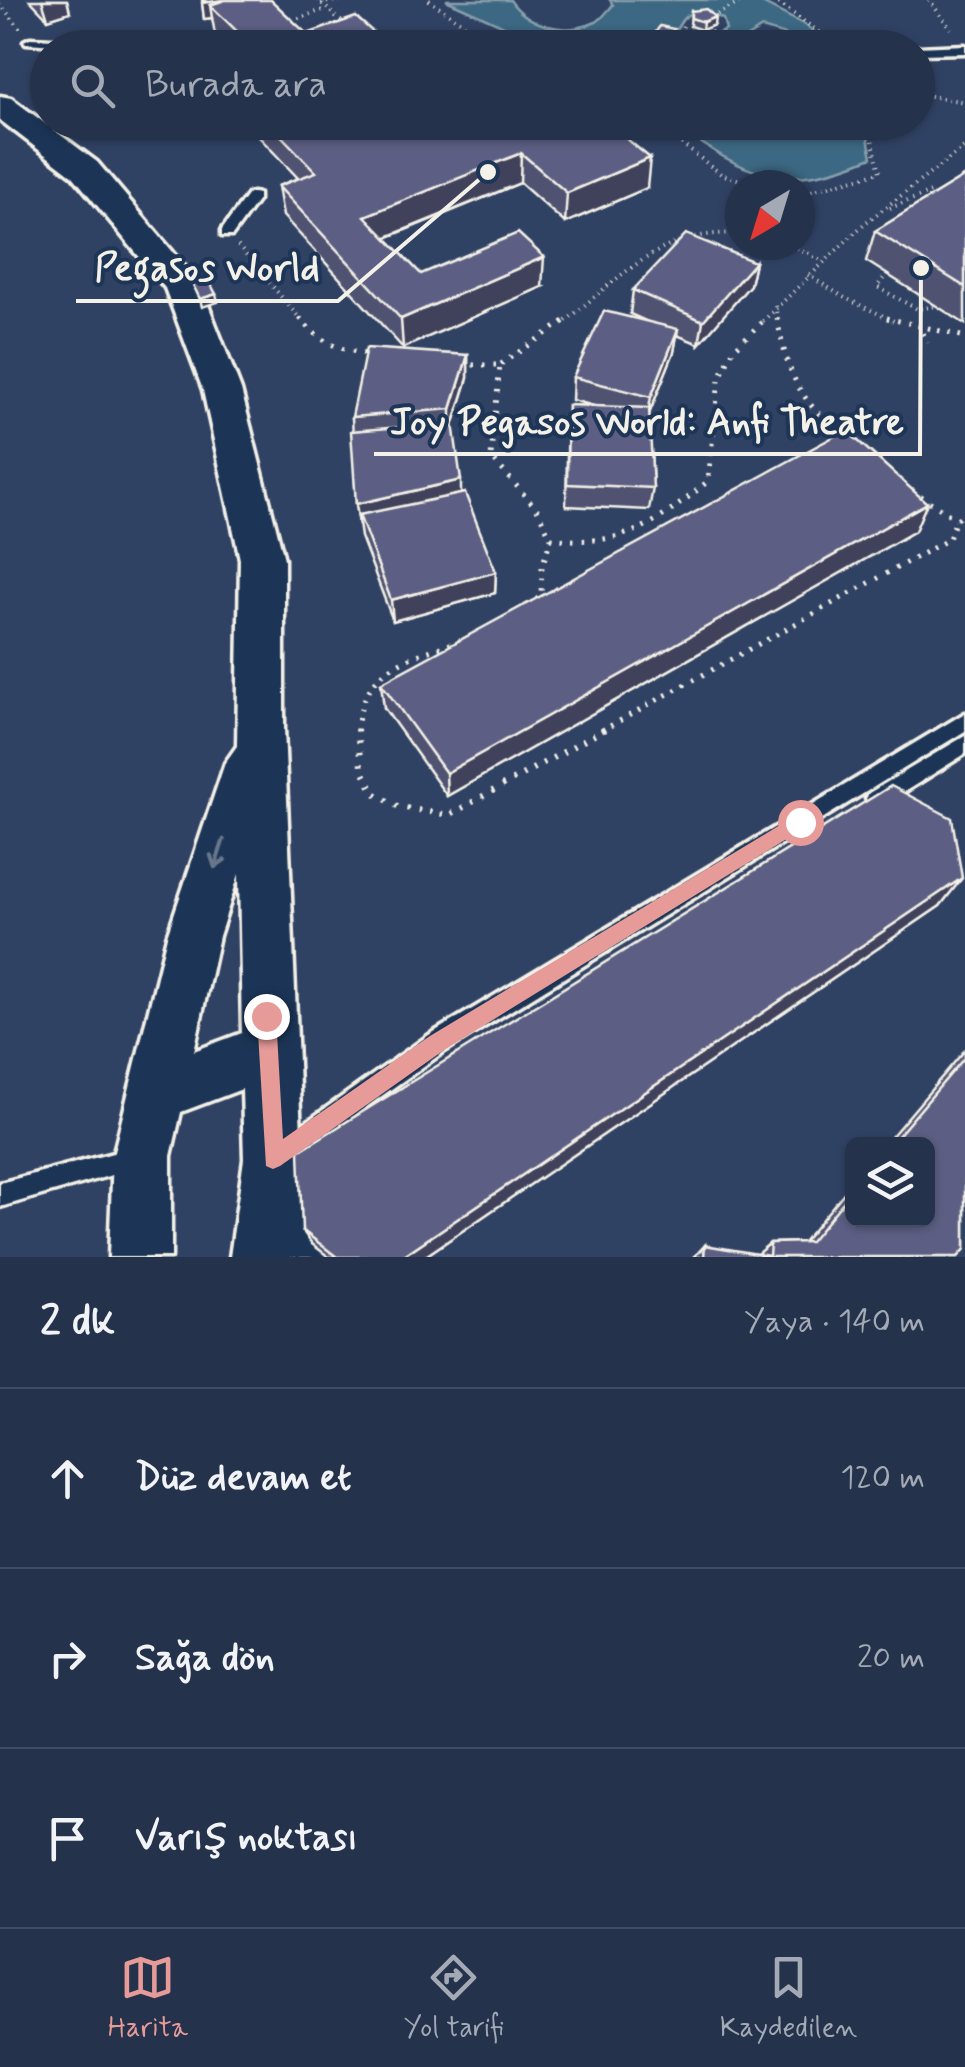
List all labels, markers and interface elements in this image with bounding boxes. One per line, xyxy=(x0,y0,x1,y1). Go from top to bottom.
search box xyxy=(30,30,935,140)
icon: search xyxy=(65,58,120,113)
text: Burada ara xyxy=(145,61,327,110)
north arrow xyxy=(725,170,815,260)
callout: Pegasos World xyxy=(76,233,338,301)
text: Pegasos World xyxy=(94,245,320,299)
callout: Joy Pegasos World: Anfi Theatre xyxy=(374,386,920,454)
text: Joy Pegasos World: Anfi Theatre xyxy=(390,399,904,449)
route start xyxy=(778,800,824,846)
one-way arrow xyxy=(209,838,227,870)
route end xyxy=(244,994,290,1040)
map controls xyxy=(845,1137,935,1227)
button: layers xyxy=(845,1137,935,1227)
text: 2 dk xyxy=(40,1295,115,1350)
text: Yaya · 140 m xyxy=(744,1301,925,1343)
icon: ahead xyxy=(40,1451,95,1506)
text: Düz devam et xyxy=(135,1454,352,1503)
text: 120 m xyxy=(840,1457,925,1499)
icon: right xyxy=(40,1631,95,1686)
text: Sağa dön xyxy=(135,1634,275,1683)
text: 20 m xyxy=(857,1637,925,1679)
icon: arrive xyxy=(40,1811,95,1866)
text: Varış noktası xyxy=(135,1814,358,1863)
tab: Harita xyxy=(108,1950,188,2047)
tab: Yol tarifi xyxy=(404,1950,504,2047)
tab: Kaydedilen xyxy=(720,1950,857,2047)

